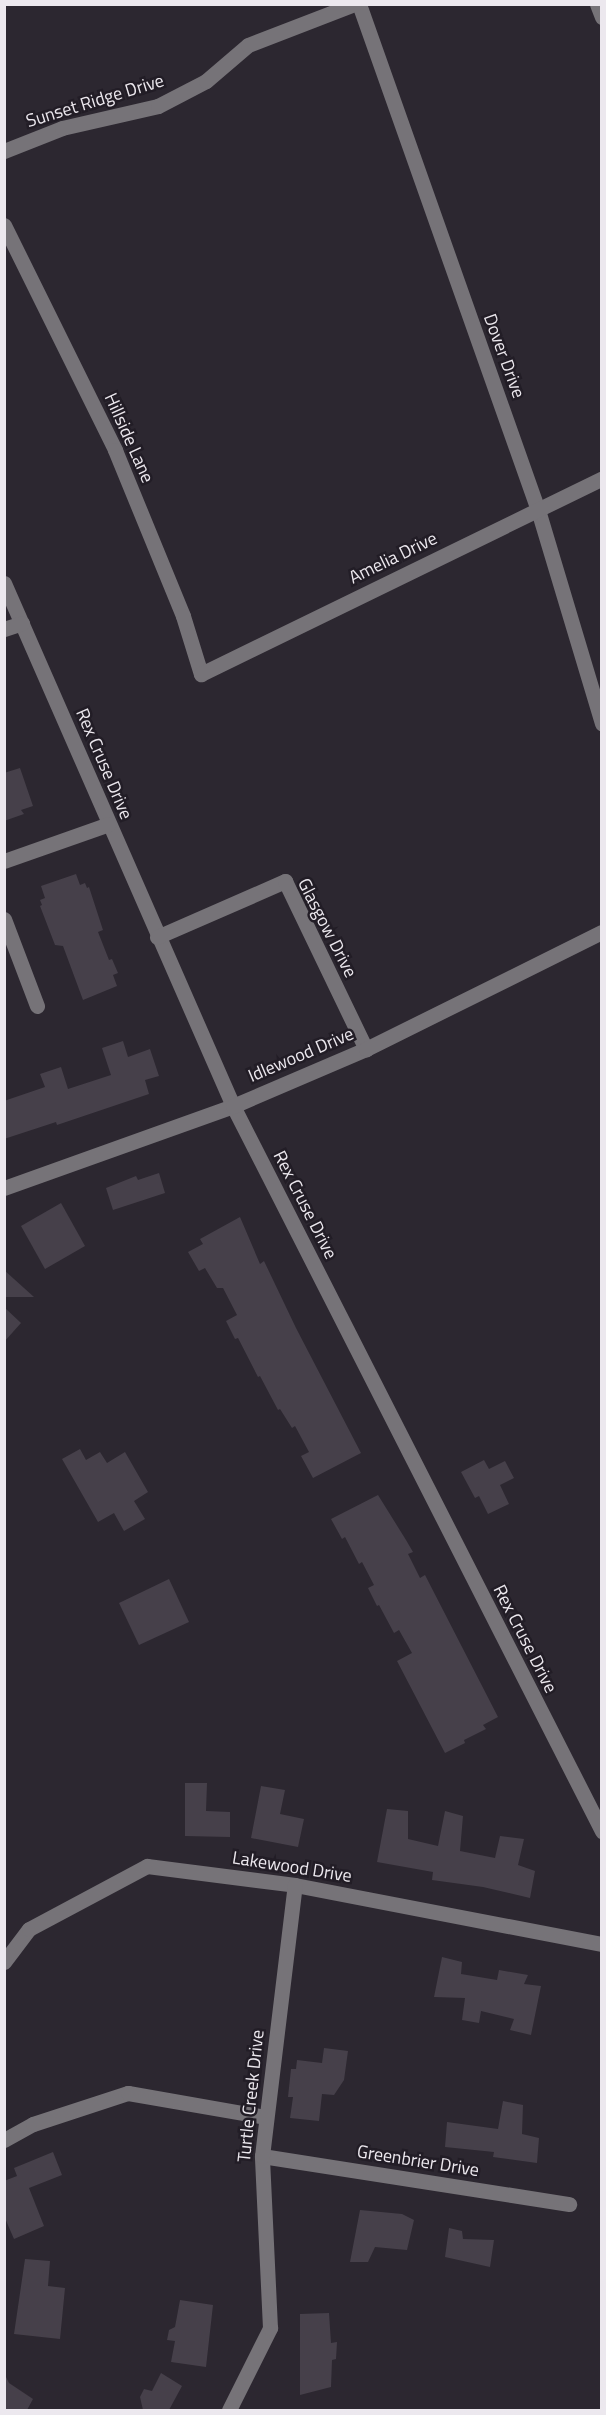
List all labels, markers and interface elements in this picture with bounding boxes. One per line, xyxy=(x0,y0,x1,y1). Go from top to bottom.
street label: Sunset Ridge Drive xyxy=(24,70,166,132)
street label: Dover Drive xyxy=(479,311,529,401)
street label: Hillside Lane xyxy=(100,390,158,486)
street label: Amelia Drive xyxy=(345,527,441,589)
street label: Rex Cruse Drive xyxy=(71,705,137,823)
street label: Glasgow Drive xyxy=(293,875,361,981)
street label: Idlewood Drive xyxy=(245,1023,357,1087)
street label: Rex Cruse Drive xyxy=(269,1147,341,1263)
street label: Rex Cruse Drive xyxy=(489,1581,561,1697)
street label: Lakewood Drive xyxy=(231,1847,353,1887)
street label: Turtle Creek Drive xyxy=(233,2029,269,2163)
street label: Greenbrier Drive xyxy=(355,2141,481,2181)

